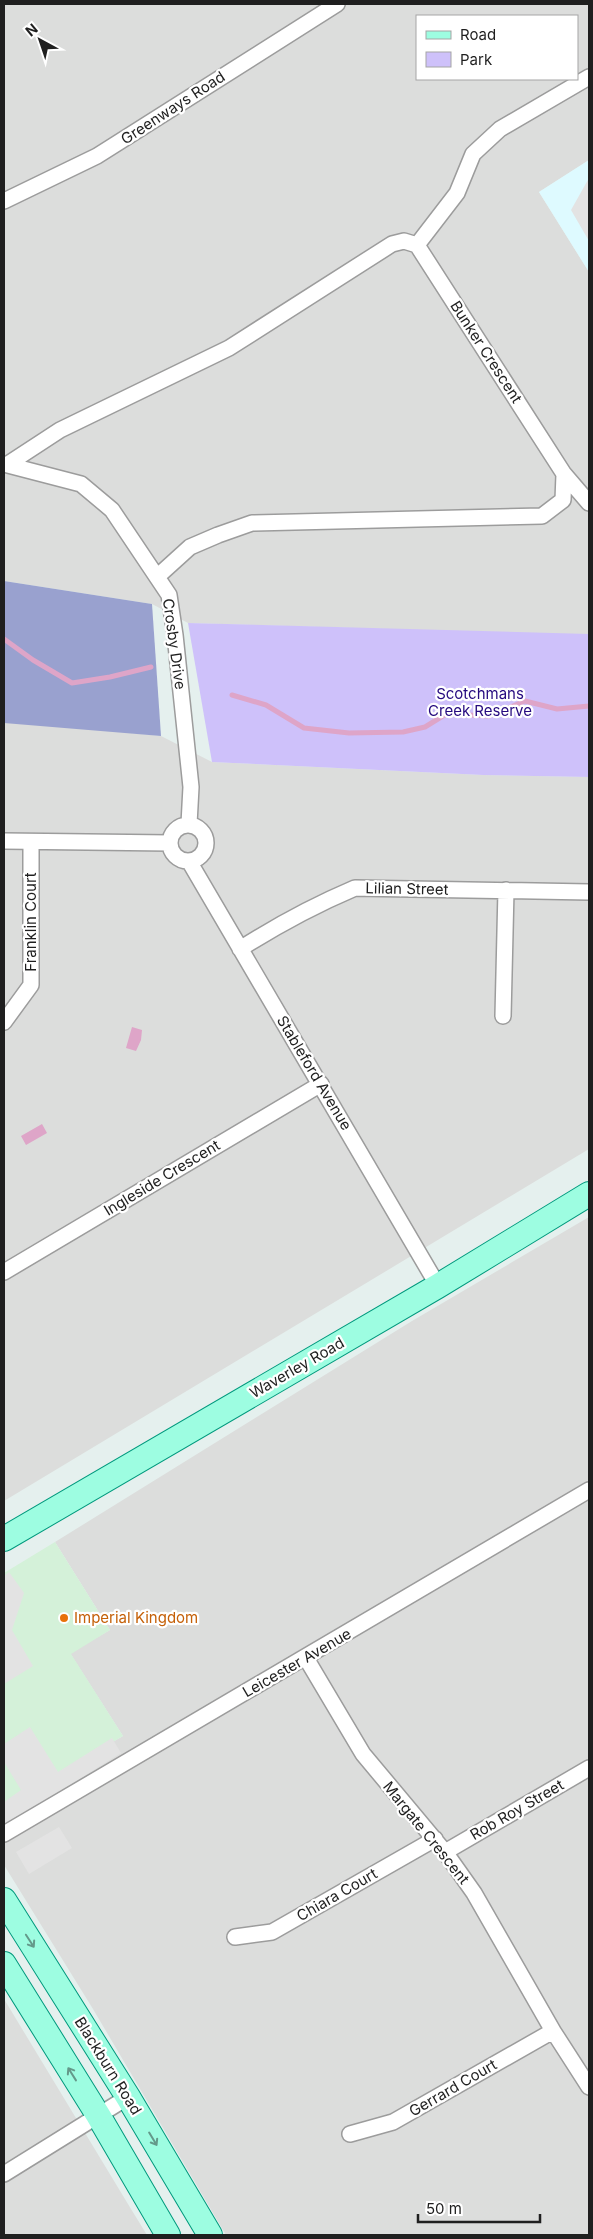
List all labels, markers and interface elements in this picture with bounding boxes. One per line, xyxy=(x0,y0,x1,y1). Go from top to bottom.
north arrow xyxy=(15,15,65,65)
legend xyxy=(416,15,578,80)
text: N xyxy=(22,20,41,40)
text: Road xyxy=(460,25,496,44)
text: Park xyxy=(460,50,493,69)
street label: Greenways Road xyxy=(117,67,228,148)
street label: Bunker Crescent xyxy=(446,297,527,407)
street label: Crosby Drive xyxy=(159,597,190,691)
park label: Scotchmans Creek Reserve xyxy=(428,684,532,720)
street label: Franklin Court xyxy=(21,872,40,972)
street label: Lilian Street xyxy=(365,878,449,899)
street label: Stableford Avenue xyxy=(273,1012,356,1133)
street label: Ingleside Crescent xyxy=(100,1135,223,1220)
street label: Waverley Road xyxy=(246,1333,347,1402)
place label: Imperial Kingdom xyxy=(74,1608,198,1627)
marker: Imperial Kingdom xyxy=(58,1612,70,1624)
street label: Leicester Avenue xyxy=(239,1624,354,1701)
street label: Rob Roy Street xyxy=(467,1775,567,1844)
street label: Margate Crescent xyxy=(379,1777,474,1888)
street label: Chiara Court xyxy=(293,1864,380,1925)
one-way arrow xyxy=(26,1933,36,1947)
street label: Blackburn Road xyxy=(71,2013,146,2118)
street label: Gerrard Court xyxy=(405,2055,500,2120)
one-way arrow xyxy=(67,2067,77,2081)
one-way arrow xyxy=(148,2132,158,2146)
scale bar xyxy=(418,2192,540,2224)
text: 50 m xyxy=(426,2199,462,2218)

